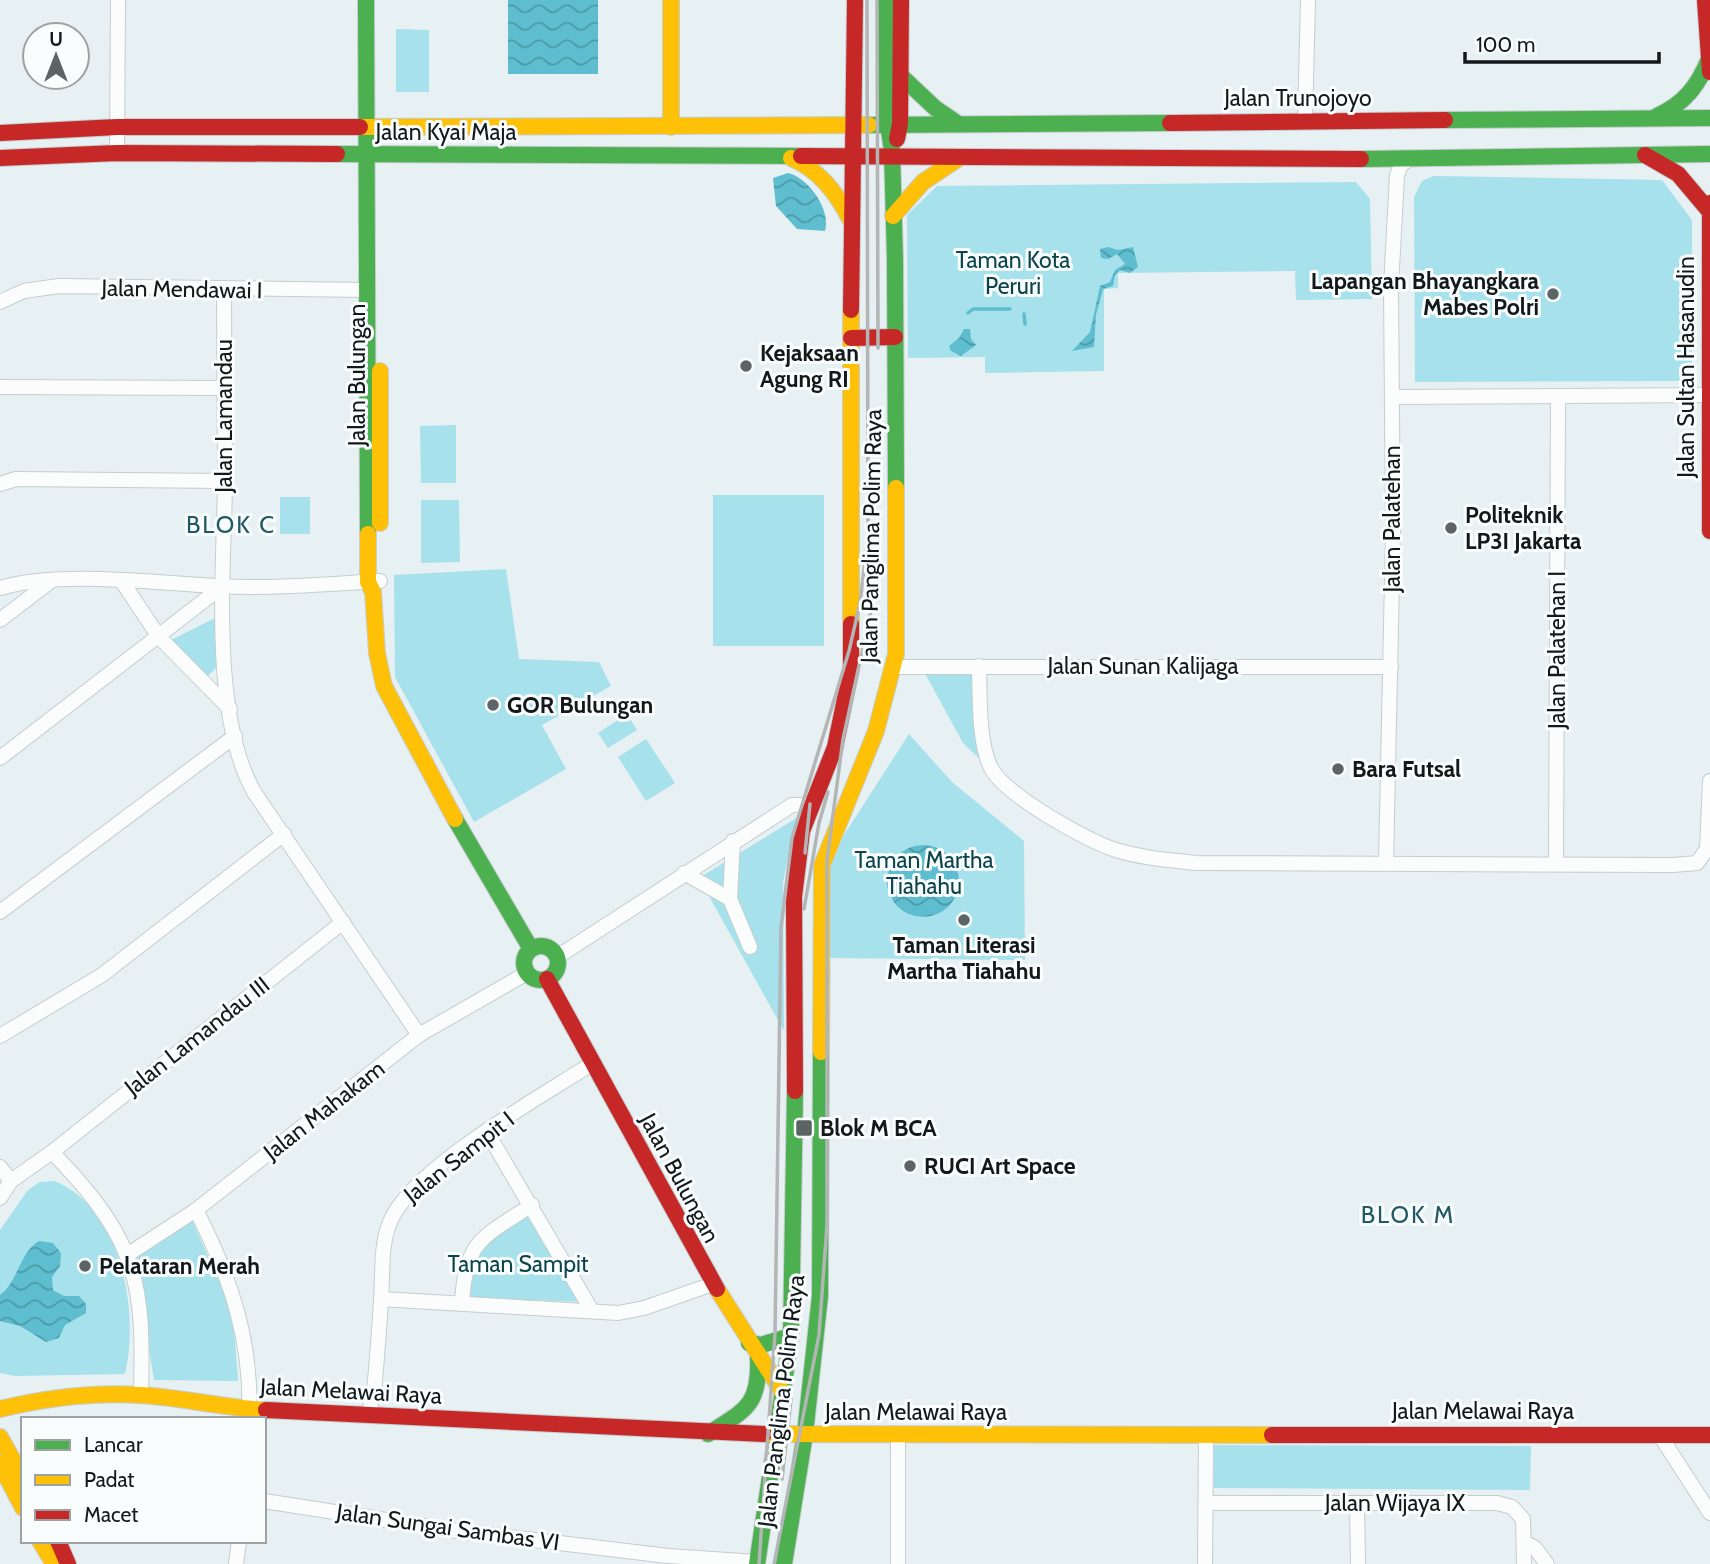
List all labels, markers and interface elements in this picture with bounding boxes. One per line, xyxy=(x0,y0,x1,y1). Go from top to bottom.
north arrow xyxy=(21,21,91,91)
scale bar xyxy=(1465,21,1659,65)
text: U xyxy=(49,28,63,51)
text: 100 m xyxy=(1476,32,1535,57)
street label: Jalan Trunojoyo xyxy=(1223,84,1372,112)
street label: Jalan Kyai Maja xyxy=(375,118,516,146)
park label: Taman Kota Peruri xyxy=(956,246,1070,300)
street label: Jalan Sultan Hasanudin xyxy=(1672,256,1700,479)
place label: Lapangan Bhayangkara Mabes Polri xyxy=(1311,267,1540,321)
street label: Jalan Mendawai I xyxy=(100,274,263,304)
marker: Lapangan Bhayangkara Mabes Polri xyxy=(1545,286,1561,302)
street label: Jalan Bulungan xyxy=(343,304,371,447)
street label: Jalan Lamandau xyxy=(210,339,238,494)
place label: Kejaksaan Agung RI xyxy=(760,339,859,393)
marker: Kejaksaan Agung RI xyxy=(738,358,754,374)
street label: Jalan Panglima Polim Raya xyxy=(855,409,887,664)
street label: Jalan Palatehan xyxy=(1378,445,1406,594)
place label: Politeknik LP3I Jakarta xyxy=(1465,501,1582,555)
district label: BLOK C xyxy=(186,510,276,539)
marker: Politeknik LP3I Jakarta xyxy=(1443,520,1459,536)
street label: Jalan Palatehan I xyxy=(1543,571,1571,730)
street label: Jalan Sunan Kalijaga xyxy=(1046,652,1239,680)
place label: GOR Bulungan xyxy=(507,691,653,719)
marker: GOR Bulungan xyxy=(485,697,501,713)
place label: Bara Futsal xyxy=(1352,755,1461,783)
marker: Bara Futsal xyxy=(1330,761,1346,777)
park label: Taman Martha Tiahahu xyxy=(854,846,994,900)
marker: Taman Literasi Martha Tiahahu xyxy=(956,912,972,928)
place label: Taman Literasi Martha Tiahahu xyxy=(887,931,1041,985)
street label: Jalan Lamandau III xyxy=(118,971,275,1102)
street label: Jalan Mahakam xyxy=(257,1054,390,1166)
street label: Jalan Sampit I xyxy=(397,1105,520,1209)
street label: Jalan Bulungan xyxy=(634,1108,726,1247)
place label: Blok M BCA xyxy=(820,1114,937,1142)
marker: Blok M BCA xyxy=(794,1118,814,1138)
place label: RUCI Art Space xyxy=(924,1152,1076,1180)
marker: RUCI Art Space xyxy=(902,1158,918,1174)
district label: BLOK M xyxy=(1361,1200,1455,1229)
park label: Taman Sampit xyxy=(447,1250,589,1278)
place label: Pelataran Merah xyxy=(99,1252,260,1280)
marker: Pelataran Merah xyxy=(77,1258,93,1274)
street label: Jalan Panglima Polim Raya xyxy=(752,1273,810,1530)
street label: Jalan Melawai Raya xyxy=(258,1372,443,1410)
street label: Jalan Melawai Raya xyxy=(1391,1397,1574,1425)
street label: Jalan Melawai Raya xyxy=(824,1398,1007,1426)
legend xyxy=(21,1417,266,1543)
text: Lancar xyxy=(84,1432,143,1457)
text: Padat xyxy=(84,1467,134,1492)
street label: Jalan Wijaya IX xyxy=(1324,1489,1466,1517)
street label: Jalan Sungai Sambas VI xyxy=(334,1497,561,1557)
text: Macet xyxy=(84,1502,138,1527)

